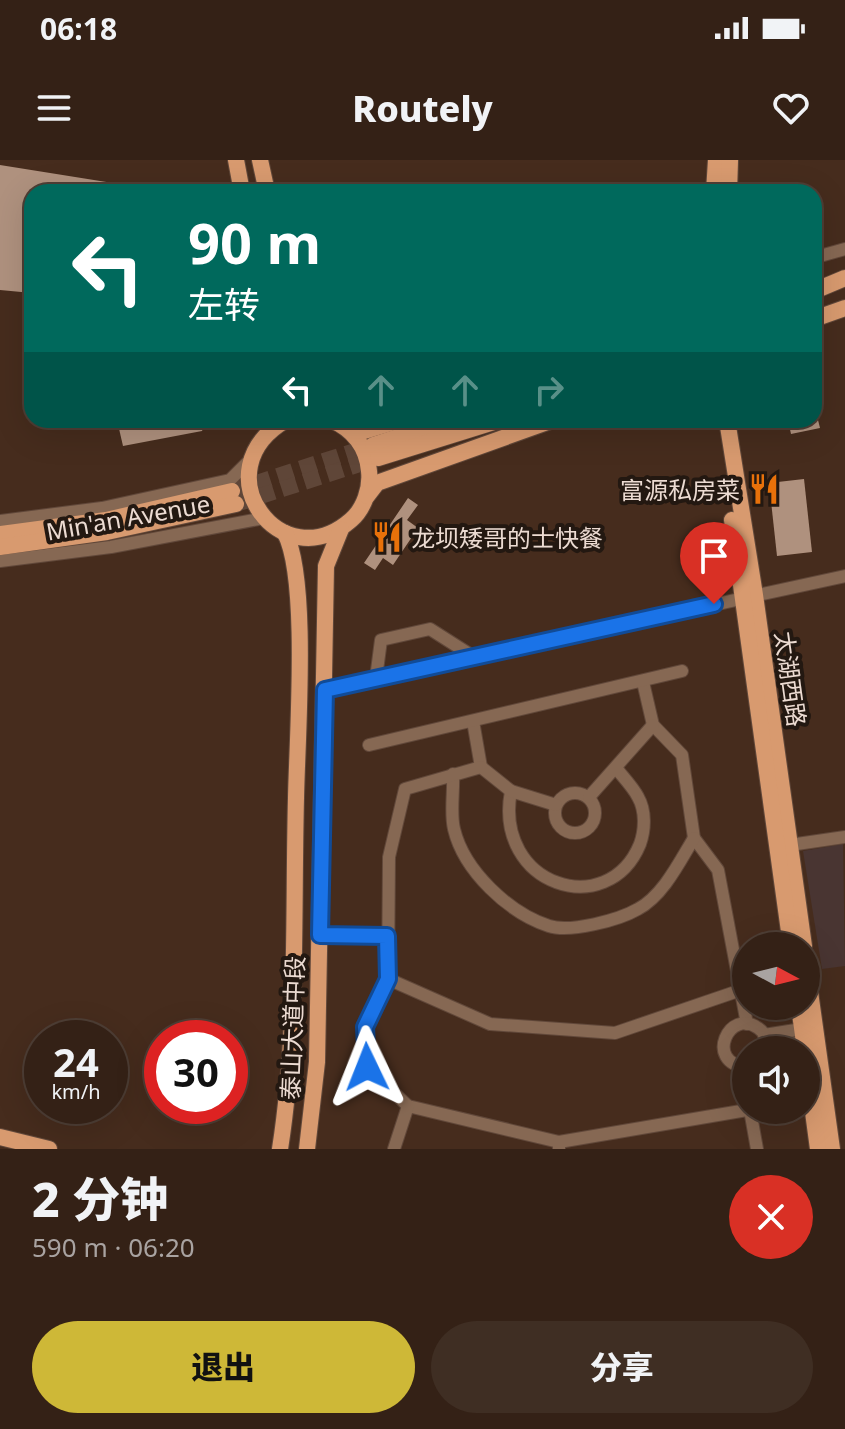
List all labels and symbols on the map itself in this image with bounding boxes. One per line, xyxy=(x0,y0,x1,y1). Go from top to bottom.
restaurant icon: 富源私房菜 xyxy=(747,472,781,506)
place label: 富源私房菜 xyxy=(620,473,740,506)
street label: Min'an Avenue xyxy=(43,486,213,548)
restaurant icon: 龙坝矮哥的士快餐 xyxy=(370,520,404,554)
place label: 龙坝矮哥的士快餐 xyxy=(411,521,603,554)
pin xyxy=(680,522,748,604)
street label: 太湖西路 xyxy=(768,629,814,729)
north arrow xyxy=(732,932,820,1020)
street label: 泰山大道中段 xyxy=(273,955,311,1101)
speed limit sign: 30 xyxy=(144,1020,248,1124)
position arrow xyxy=(325,1025,409,1109)

